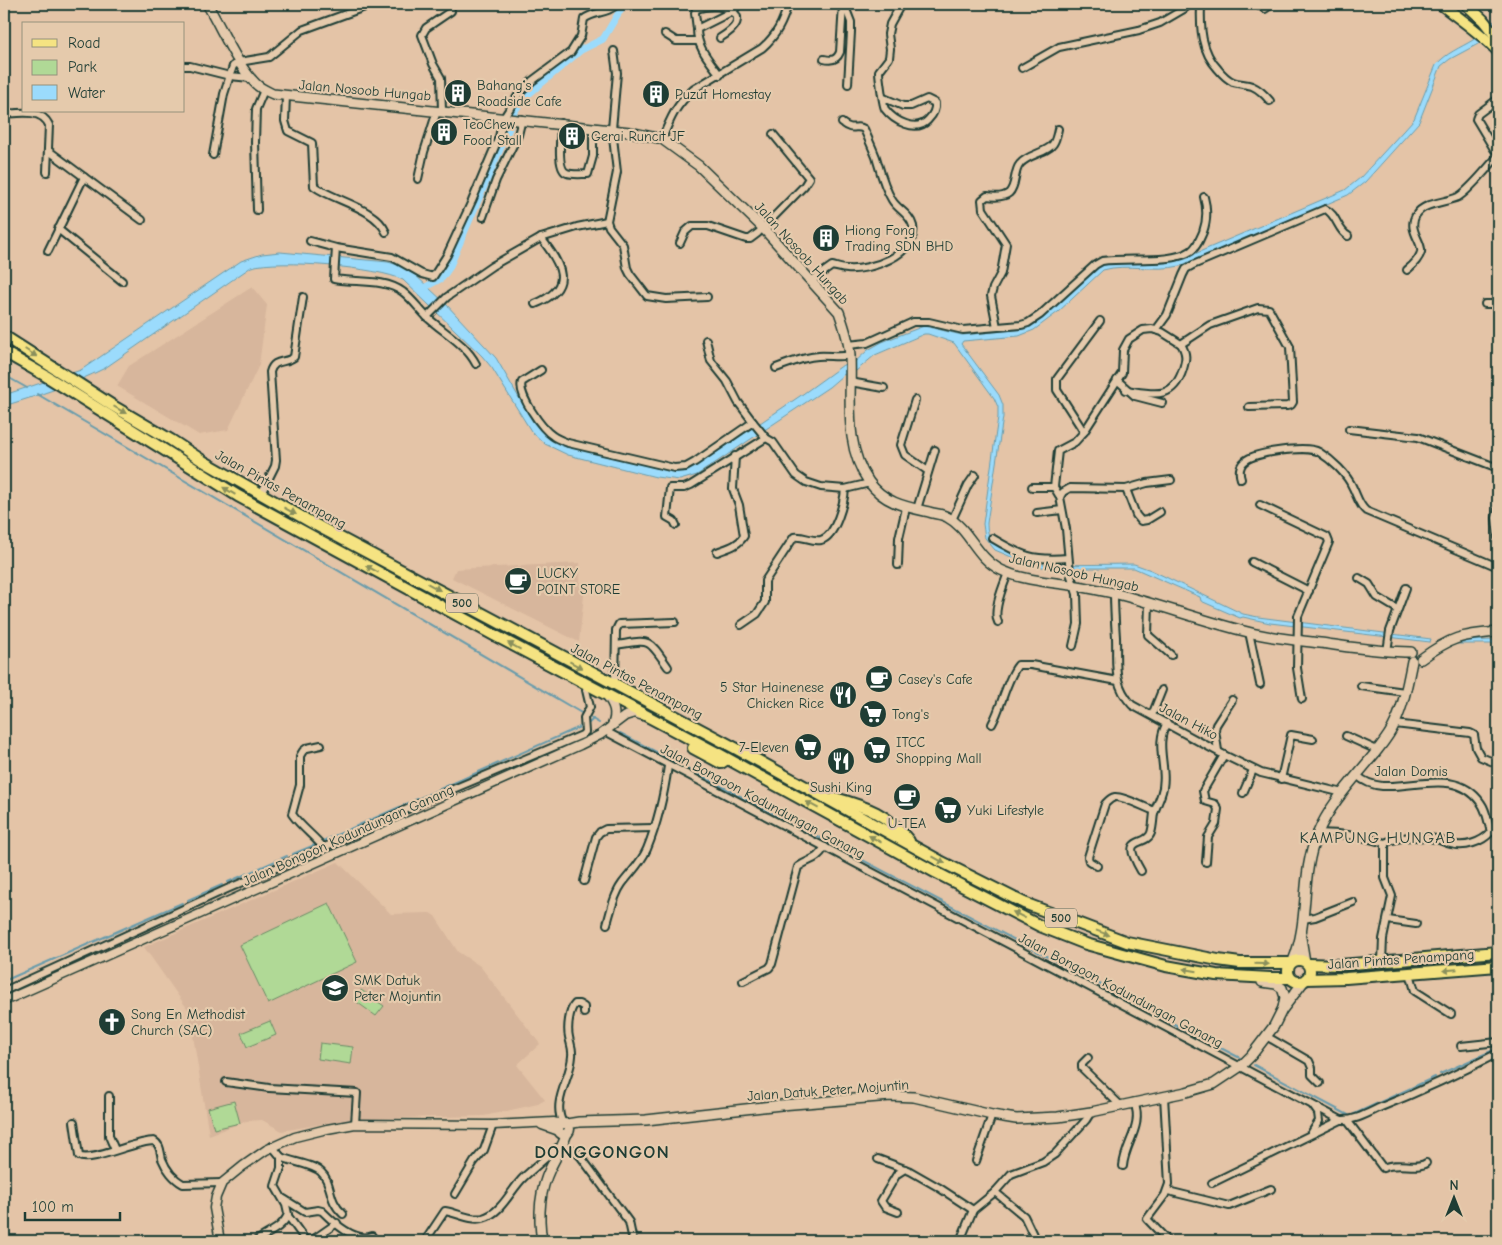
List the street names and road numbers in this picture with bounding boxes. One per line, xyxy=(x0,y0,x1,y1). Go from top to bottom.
street label: Jalan Nosoob Hungab xyxy=(298,76,432,105)
street label: Jalan Nosoob Hungab xyxy=(751,198,852,308)
street label: Jalan Pintas Penampang xyxy=(212,446,349,533)
street label: Jalan Nosoob Hungab xyxy=(1007,549,1140,596)
road number: 500 xyxy=(446,594,478,612)
street label: Jalan Pintas Penampang xyxy=(568,639,706,723)
street label: Jalan Hiko xyxy=(1157,699,1221,744)
street label: Jalan Bongoon Kodundungan Ganang xyxy=(658,740,868,863)
street label: Jalan Domis xyxy=(1374,763,1448,780)
street label: Jalan Bongoon Kodundungan Ganang xyxy=(240,781,456,890)
road number: 500 xyxy=(1045,908,1077,928)
street label: Jalan Bongoon Kodundungan Ganang xyxy=(1016,929,1226,1052)
street label: Jalan Pintas Penampang xyxy=(1327,946,1475,973)
street label: Jalan Datuk Peter Mojuntin xyxy=(746,1076,910,1105)

